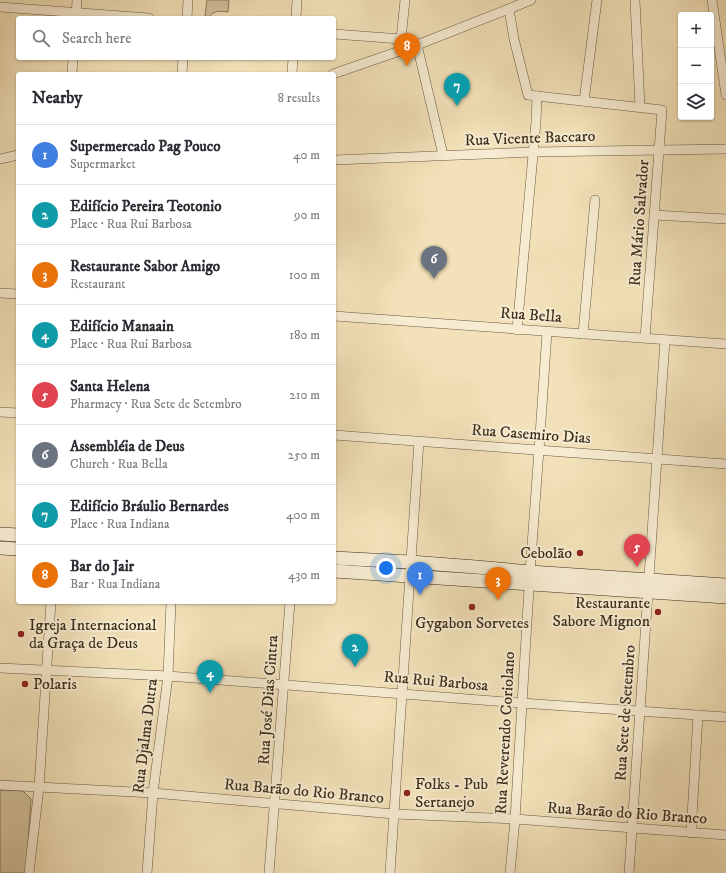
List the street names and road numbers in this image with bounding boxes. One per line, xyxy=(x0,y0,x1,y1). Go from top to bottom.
street label: Rua Vicente Baccaro xyxy=(464,126,596,150)
street label: Rua Mário Salvador xyxy=(625,159,653,287)
street label: Rua Bella xyxy=(500,303,563,327)
street label: Rua Casemiro Dias xyxy=(471,420,591,448)
street label: Rua José Dias Cintra xyxy=(253,634,283,766)
street label: Rua Sete de Setembro xyxy=(610,644,640,782)
street label: Rua Reverendo Coriolano xyxy=(491,651,519,815)
street label: Rua Rui Barbosa xyxy=(383,666,489,696)
street label: Rua Djalma Dutra xyxy=(128,677,162,795)
street label: Rua Barão do Rio Branco xyxy=(223,774,385,808)
street label: Rua Barão do Rio Branco xyxy=(546,797,708,829)

